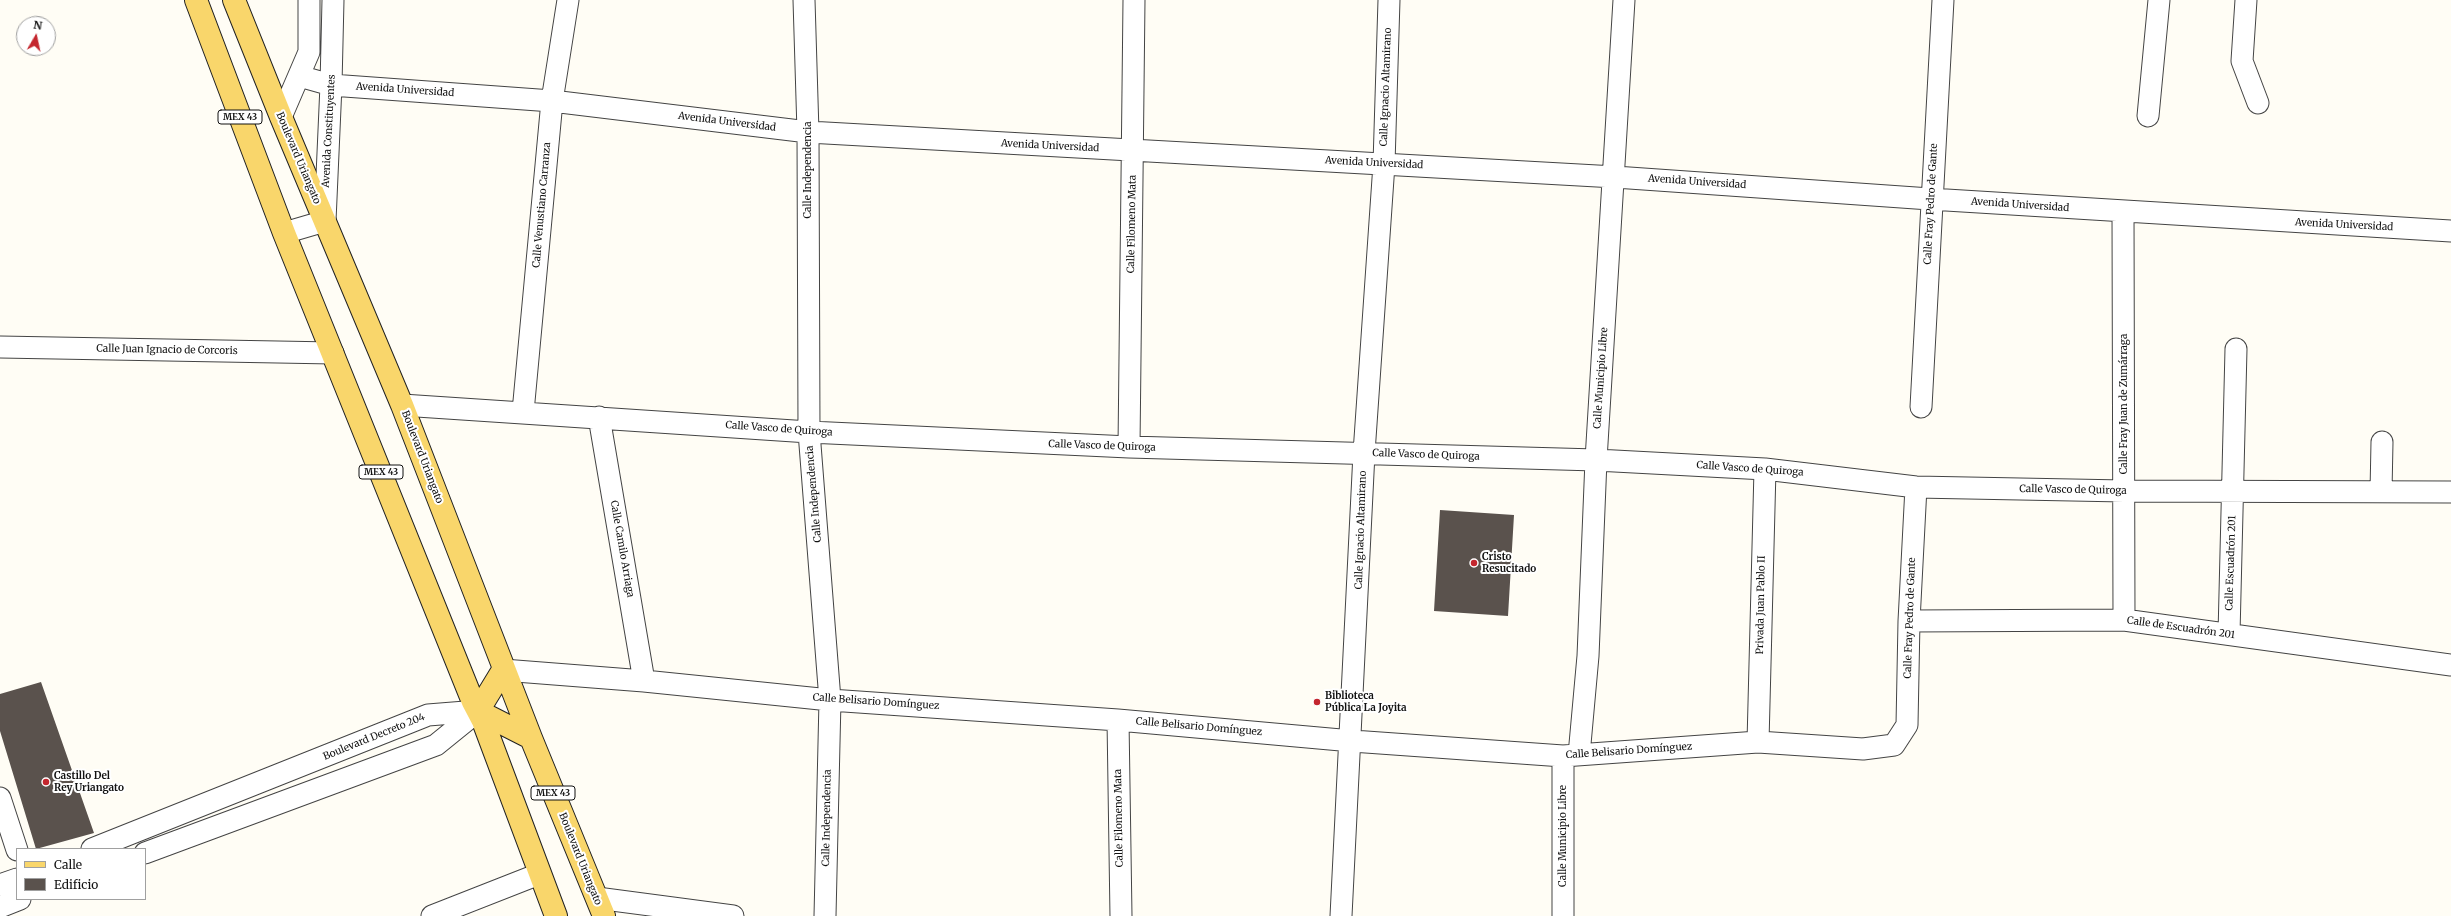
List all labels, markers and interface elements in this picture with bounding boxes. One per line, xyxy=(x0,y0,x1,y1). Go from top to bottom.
north arrow xyxy=(16,16,56,56)
text: N xyxy=(32,18,43,33)
street label: Calle Ignacio Altamirano xyxy=(1378,27,1394,147)
street label: Avenida Constituyentes xyxy=(320,74,338,188)
street label: Avenida Universidad xyxy=(355,81,455,99)
road number: MEX 43 xyxy=(218,110,262,124)
street label: Boulevard Uriangato xyxy=(273,110,323,206)
street label: Avenida Universidad xyxy=(677,110,777,134)
street label: Calle Independencia xyxy=(802,121,814,219)
street label: Avenida Universidad xyxy=(1000,137,1100,155)
street label: Calle Venustiano Carranza xyxy=(531,142,553,268)
street label: Calle Fray Pedro de Gante xyxy=(1922,143,1940,265)
street label: Avenida Universidad xyxy=(1324,154,1424,172)
street label: Avenida Universidad xyxy=(1647,173,1747,191)
street label: Calle Filomeno Mata xyxy=(1125,175,1139,273)
street label: Avenida Universidad xyxy=(1970,196,2070,214)
street label: Avenida Universidad xyxy=(2294,216,2394,234)
street label: Calle Municipio Libre xyxy=(1591,327,1611,429)
street label: Calle Fray Juan de Zumárraga xyxy=(2118,334,2130,474)
street label: Calle Juan Ignacio de Corcoris xyxy=(96,343,238,357)
street label: Boulevard Uriangato xyxy=(399,409,445,505)
street label: Calle Vasco de Quiroga xyxy=(725,419,833,439)
street label: Calle Vasco de Quiroga xyxy=(1048,438,1156,454)
street label: Calle Independencia xyxy=(804,445,824,543)
street label: Calle Vasco de Quiroga xyxy=(1372,447,1480,463)
street label: Calle Vasco de Quiroga xyxy=(1696,459,1804,479)
road number: MEX 43 xyxy=(359,465,403,479)
street label: Calle Ignacio Altamirano xyxy=(1353,470,1369,590)
street label: Calle Vasco de Quiroga xyxy=(2019,483,2127,497)
street label: Calle Camilo Arriaga xyxy=(608,500,636,598)
street label: Calle Escuadrón 201 xyxy=(2223,515,2239,611)
place label: Cristo Resucitado xyxy=(1482,551,1536,574)
street label: Privada Juan Pablo II xyxy=(1754,555,1768,655)
street label: Calle Fray Pedro de Gante xyxy=(1902,557,1918,679)
marker: Cristo Resucitado xyxy=(1469,558,1479,568)
street label: Calle de Escuadrón 201 xyxy=(2126,614,2236,642)
place label: Biblioteca Pública La Joyita xyxy=(1325,690,1407,714)
street label: Calle Belisario Domínguez xyxy=(812,692,940,712)
marker: Biblioteca Pública La Joyita xyxy=(1312,697,1322,707)
street label: Boulevard Decreto 204 xyxy=(321,711,427,763)
street label: Calle Belisario Domínguez xyxy=(1135,715,1263,739)
street label: Calle Belisario Domínguez xyxy=(1565,741,1693,761)
street label: Calle Independencia xyxy=(820,769,834,867)
street label: Calle Filomeno Mata xyxy=(1112,769,1126,867)
place label: Castillo Del Rey Uriangato xyxy=(54,770,124,794)
marker: Castillo Del Rey Uriangato xyxy=(41,777,51,787)
street label: Calle Municipio Libre xyxy=(1557,785,1569,887)
road number: MEX 43 xyxy=(531,786,575,800)
street label: Boulevard Uriangato xyxy=(556,811,604,907)
legend xyxy=(16,848,146,900)
text: Calle xyxy=(54,857,82,872)
text: Edificio xyxy=(54,877,98,892)

